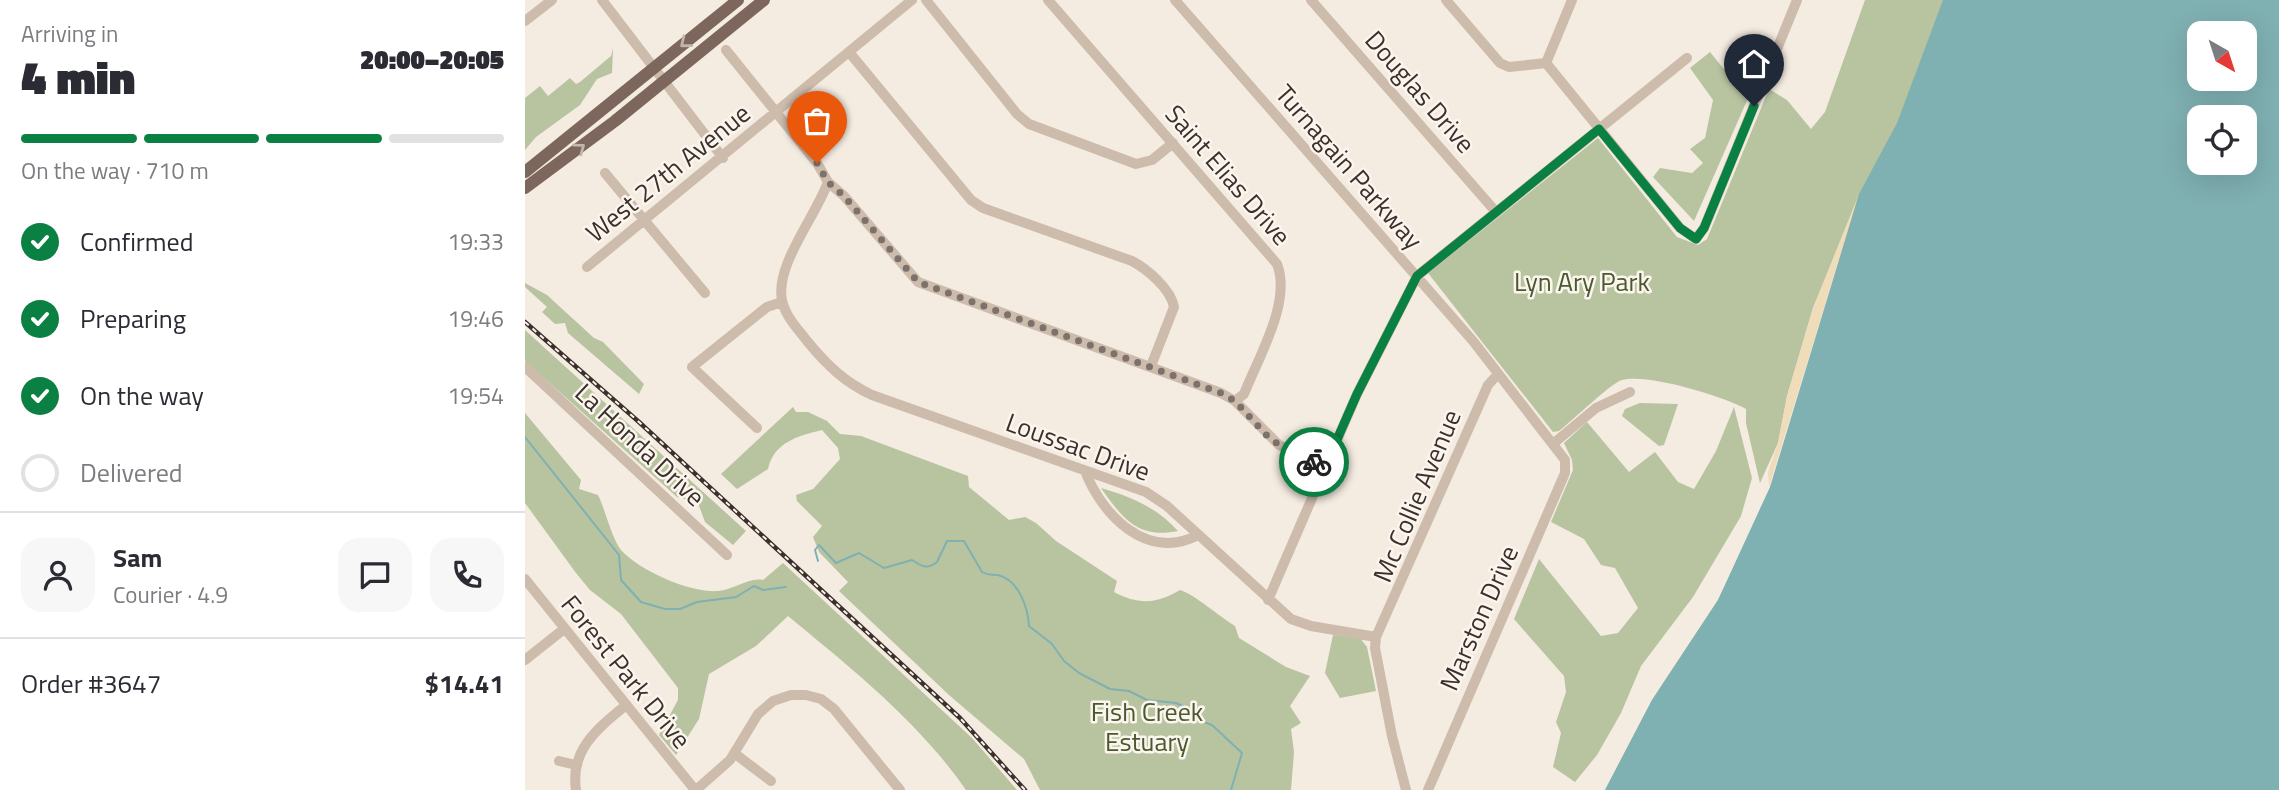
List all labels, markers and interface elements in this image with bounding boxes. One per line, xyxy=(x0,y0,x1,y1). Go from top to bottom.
text: Arriving in xyxy=(21,16,118,51)
north arrow xyxy=(2187,21,2257,91)
map controls xyxy=(2187,21,2257,175)
street label: Douglas Drive xyxy=(1356,22,1485,162)
pin xyxy=(1724,34,1784,106)
one-way arrow xyxy=(681,35,694,47)
text: 20:00–20:05 xyxy=(360,40,504,79)
text: 4 min xyxy=(21,42,135,112)
icon: home xyxy=(1735,45,1773,83)
street label: Turnagain Parkway xyxy=(1266,75,1432,258)
pin xyxy=(787,91,847,163)
street label: West 27th Avenue xyxy=(577,94,758,251)
street label: Saint Elias Drive xyxy=(1156,96,1301,254)
icon: bag xyxy=(798,102,836,140)
button: locate xyxy=(2187,105,2257,175)
one-way arrow xyxy=(573,144,585,156)
text: On the way · 710 m xyxy=(21,153,209,188)
text: Confirmed xyxy=(80,222,194,261)
icon: check xyxy=(21,223,59,261)
text: 19:33 xyxy=(447,224,504,259)
park label: Lyn Ary Park xyxy=(1514,262,1650,301)
text: Preparing xyxy=(80,299,186,338)
icon: check xyxy=(21,300,59,338)
text: 19:46 xyxy=(447,301,504,336)
street label: La Honda Drive xyxy=(566,374,714,515)
text: On the way xyxy=(80,376,204,415)
icon: check xyxy=(21,377,59,415)
text: 19:54 xyxy=(447,378,504,413)
street label: Loussac Drive xyxy=(1001,402,1156,491)
street label: Mc Collie Avenue xyxy=(1363,403,1470,588)
courier xyxy=(1279,427,1349,497)
icon: bike xyxy=(1295,443,1333,481)
text: Delivered xyxy=(80,453,183,492)
button: person xyxy=(21,538,95,612)
text: Sam xyxy=(113,538,162,577)
button: chat xyxy=(338,538,412,612)
button: phone xyxy=(430,538,504,612)
street label: Marston Drive xyxy=(1429,539,1528,697)
text: Courier · 4.9 xyxy=(113,577,228,612)
street label: Forest Park Drive xyxy=(552,586,701,757)
text: Order #3647 xyxy=(21,664,161,703)
text: $14.41 xyxy=(425,664,504,703)
park label: Fish Creek Estuary xyxy=(1091,692,1203,761)

